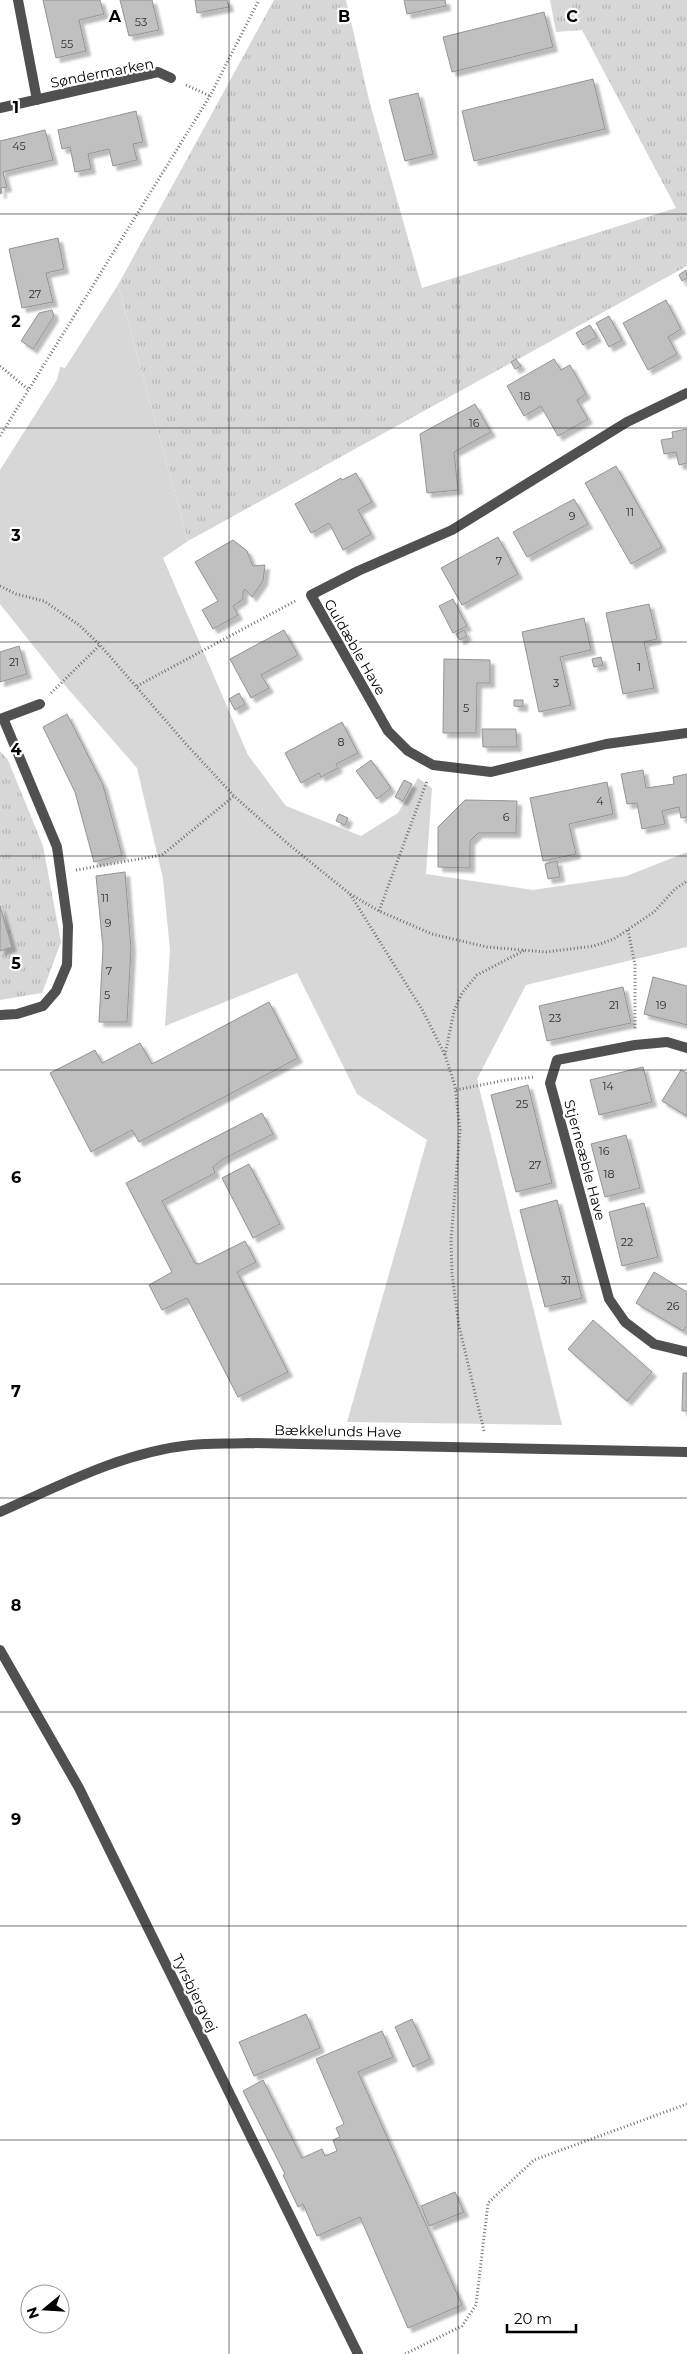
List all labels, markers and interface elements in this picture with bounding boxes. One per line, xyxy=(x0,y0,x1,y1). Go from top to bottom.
text: A xyxy=(108,7,122,26)
text: B xyxy=(338,7,350,26)
text: C xyxy=(566,7,578,26)
house number: 53 xyxy=(135,15,147,29)
house number: 55 xyxy=(61,37,73,51)
street label: Søndermarken xyxy=(49,54,155,92)
text: 1 xyxy=(13,98,19,117)
house number: 45 xyxy=(12,139,26,153)
house number: 27 xyxy=(29,287,41,301)
text: 2 xyxy=(11,312,21,331)
house number: 18 xyxy=(520,389,531,403)
house number: 16 xyxy=(469,416,480,430)
house number: 11 xyxy=(626,505,634,519)
house number: 9 xyxy=(569,509,576,523)
text: 3 xyxy=(10,526,21,545)
house number: 7 xyxy=(496,554,502,568)
street label: Guldæble Have xyxy=(320,596,390,698)
house number: 21 xyxy=(9,655,19,669)
house number: 1 xyxy=(637,660,641,674)
house number: 3 xyxy=(553,676,559,690)
house number: 5 xyxy=(463,701,469,715)
house number: 8 xyxy=(337,735,345,749)
text: 4 xyxy=(10,740,22,759)
house number: 4 xyxy=(596,794,604,808)
house number: 6 xyxy=(503,810,510,824)
house number: 11 xyxy=(101,891,109,905)
house number: 9 xyxy=(105,916,112,930)
text: 5 xyxy=(11,954,21,973)
house number: 7 xyxy=(106,964,112,978)
house number: 5 xyxy=(104,988,110,1002)
house number: 21 xyxy=(609,998,619,1012)
house number: 19 xyxy=(656,998,667,1012)
house number: 23 xyxy=(549,1011,561,1025)
house number: 14 xyxy=(602,1079,614,1093)
house number: 25 xyxy=(516,1097,528,1111)
street label: Stjerneæble Have xyxy=(560,1098,610,1222)
house number: 16 xyxy=(599,1144,610,1158)
house number: 27 xyxy=(529,1158,541,1172)
house number: 18 xyxy=(604,1167,615,1181)
text: 6 xyxy=(11,1168,21,1187)
house number: 22 xyxy=(621,1235,633,1249)
house number: 31 xyxy=(561,1273,571,1287)
house number: 26 xyxy=(667,1299,680,1313)
text: 7 xyxy=(11,1382,21,1401)
street label: Bækkelunds Have xyxy=(274,1421,402,1441)
text: 8 xyxy=(11,1596,21,1615)
text: 9 xyxy=(11,1810,21,1829)
street label: Tyrsbjergvej xyxy=(168,1951,222,2035)
north arrow xyxy=(20,2284,70,2334)
scale bar xyxy=(507,2302,576,2334)
text: N xyxy=(22,2305,43,2321)
text: 20 m xyxy=(514,2309,552,2328)

